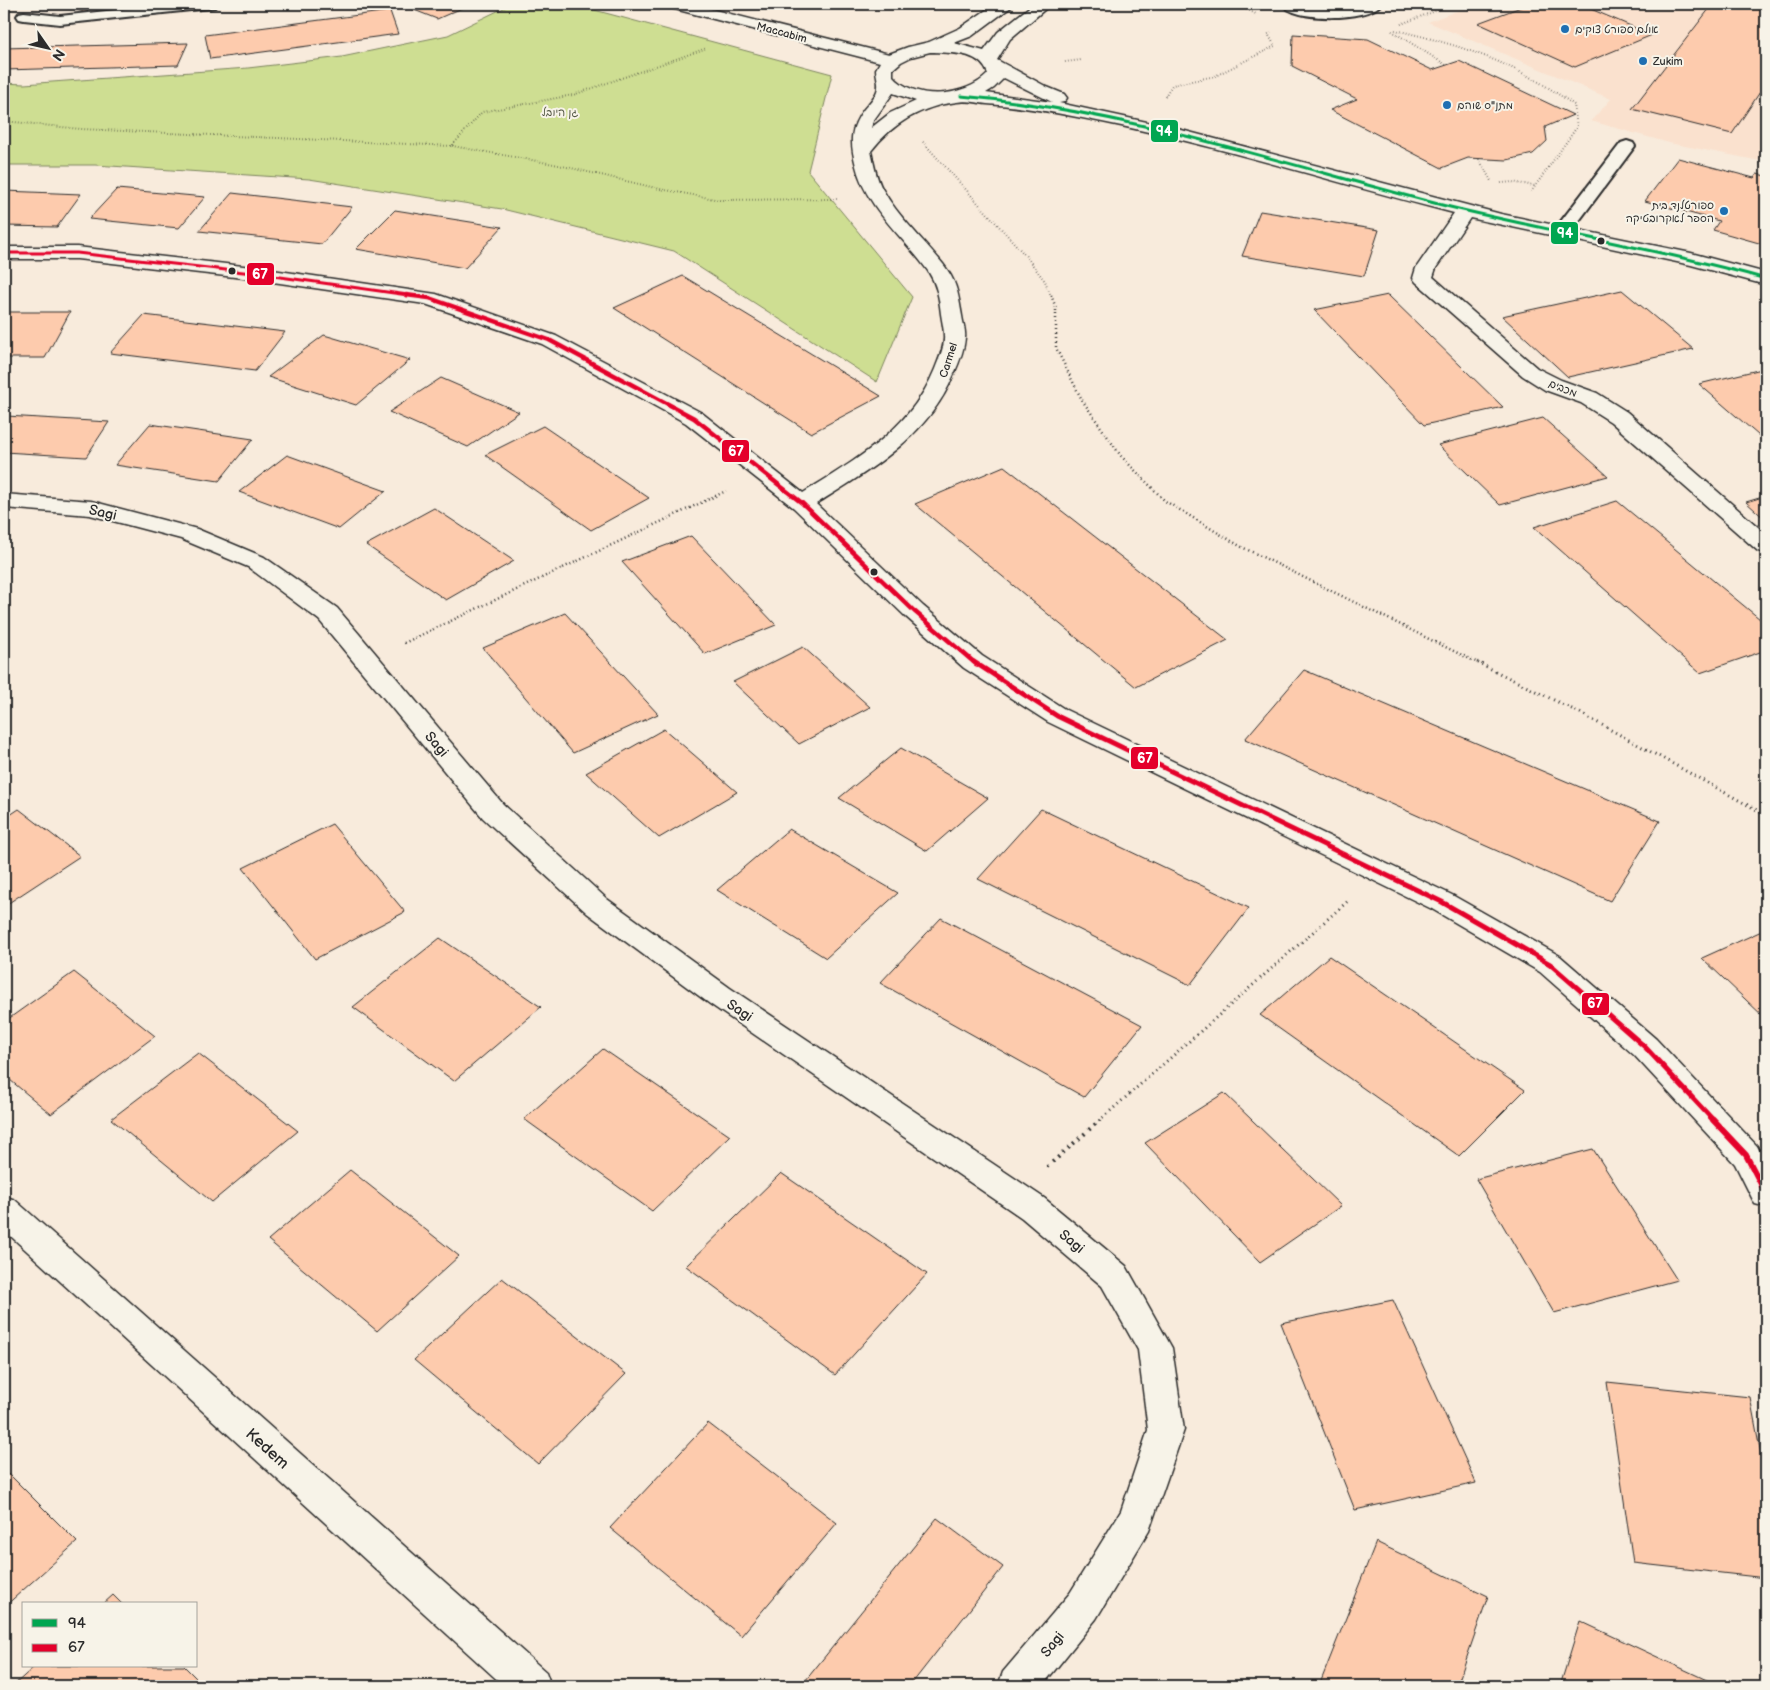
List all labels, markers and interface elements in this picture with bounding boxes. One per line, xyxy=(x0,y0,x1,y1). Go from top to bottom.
street label: Maccabim xyxy=(755,20,808,45)
north arrow xyxy=(22,22,72,72)
marker: אולם ספורט צוקים xyxy=(1559,23,1571,35)
place label: אולם ספורט צוקים xyxy=(1575,23,1658,36)
text: N xyxy=(48,46,68,64)
marker: Zukim xyxy=(1637,55,1649,67)
place label: Zukim xyxy=(1652,55,1683,68)
marker: מתנ"ס שוהם xyxy=(1441,99,1453,111)
place label: מתנ"ס שוהם xyxy=(1457,99,1513,112)
park label: גן היובל xyxy=(542,106,578,119)
line badge: 94 xyxy=(1150,119,1179,143)
text: 94 xyxy=(1156,123,1173,140)
place label: ספורטלנד בית הספר לאקרובטיקה xyxy=(1626,199,1714,225)
marker: ספורטלנד בית הספר לאקרובטיקה xyxy=(1718,205,1730,217)
line badge: 94 xyxy=(1550,221,1579,245)
text: 94 xyxy=(1557,225,1574,242)
unlabelled marker xyxy=(1596,236,1606,246)
line badge: 67 xyxy=(246,262,275,286)
unlabelled marker xyxy=(227,266,237,276)
text: 67 xyxy=(252,266,268,283)
street label: Carmel xyxy=(937,341,960,379)
street label: מכבים xyxy=(1547,377,1579,400)
line badge: 67 xyxy=(721,439,750,463)
text: 67 xyxy=(728,443,744,460)
street label: Sagi xyxy=(87,501,118,524)
unlabelled marker xyxy=(869,567,879,577)
street label: Sagi xyxy=(421,728,452,760)
line badge: 67 xyxy=(1130,746,1159,770)
text: 67 xyxy=(1137,750,1153,767)
line badge: 67 xyxy=(1581,992,1610,1016)
text: 67 xyxy=(1587,995,1603,1012)
street label: Sagi xyxy=(723,996,756,1025)
street label: Sagi xyxy=(1056,1226,1088,1257)
street label: Kedem xyxy=(241,1425,293,1473)
legend xyxy=(22,1602,198,1668)
text: 94 xyxy=(68,1614,86,1633)
street label: Sagi xyxy=(1037,1628,1068,1660)
text: 67 xyxy=(68,1638,85,1657)

